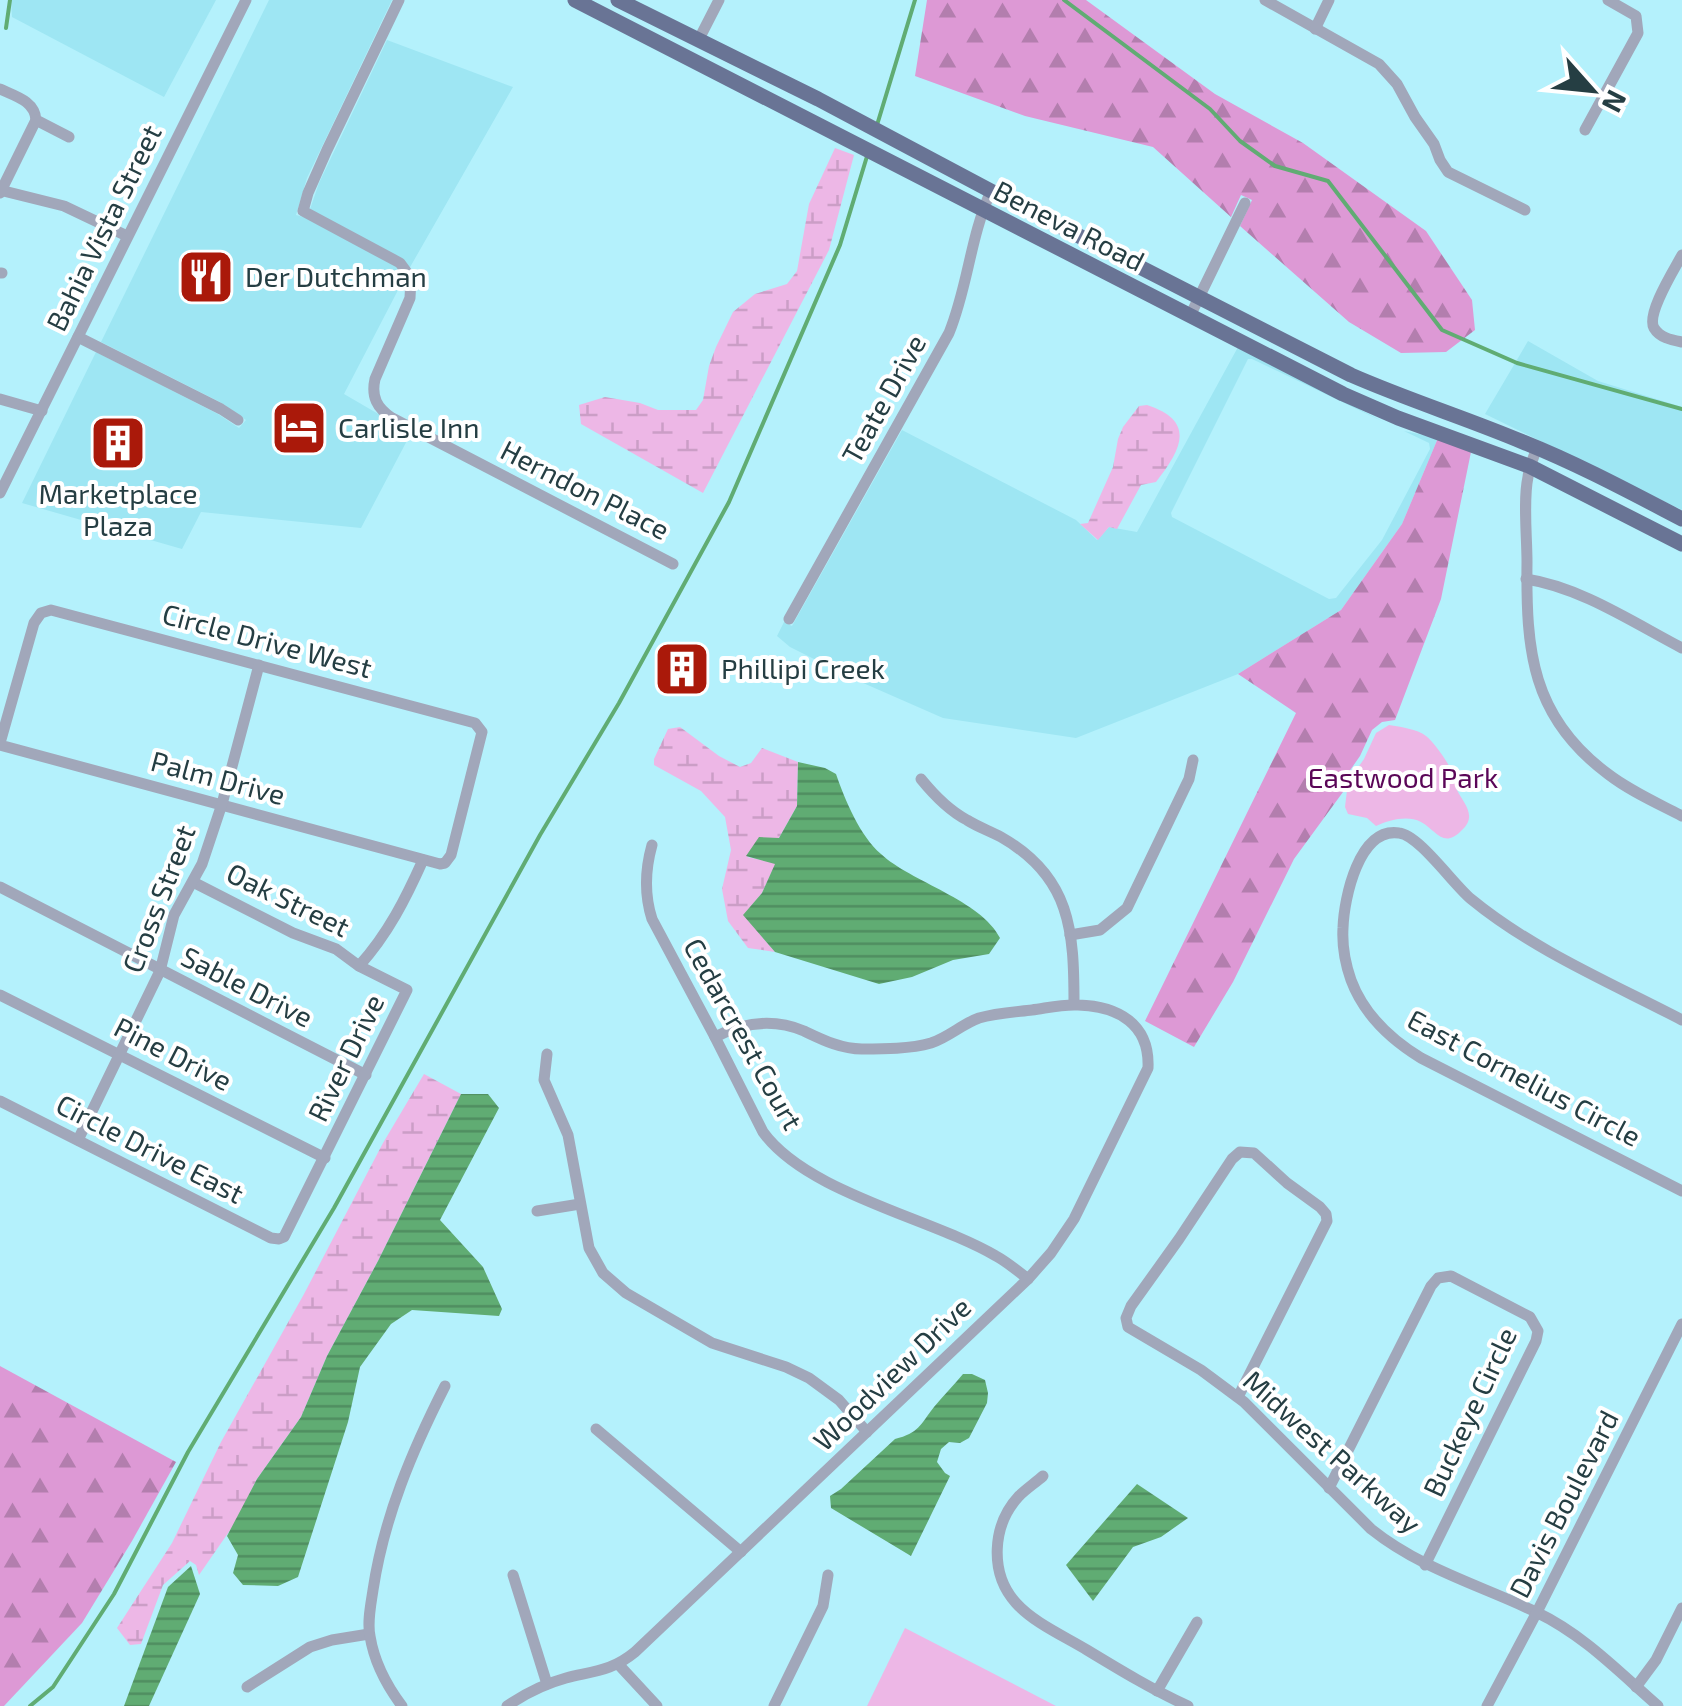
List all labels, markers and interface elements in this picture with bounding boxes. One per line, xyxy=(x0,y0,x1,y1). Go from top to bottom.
north arrow xyxy=(1542,40,1642,140)
text: N xyxy=(1595,85,1635,119)
street label: Bahia Vista Street xyxy=(38,119,168,336)
street label: Beneva Road xyxy=(988,173,1150,278)
restaurant icon: Der Dutchman xyxy=(176,247,236,307)
place label: Der Dutchman xyxy=(245,259,427,293)
street label: Teate Drive xyxy=(834,328,932,469)
hotel icon: Carlisle Inn xyxy=(269,398,329,458)
place label: Carlisle Inn xyxy=(338,410,480,444)
building icon: Marketplace Plaza xyxy=(88,413,148,473)
street label: Herndon Place xyxy=(496,432,675,546)
place label: Marketplace Plaza xyxy=(38,476,198,542)
street label: Circle Drive West xyxy=(159,596,376,684)
building icon: Phillipi Creek xyxy=(652,639,712,699)
place label: Phillipi Creek xyxy=(721,651,885,685)
street label: Palm Drive xyxy=(148,743,289,811)
park label: Eastwood Park xyxy=(1308,760,1498,794)
street label: Cross Street xyxy=(114,820,202,977)
street label: Oak Street xyxy=(222,855,355,943)
street label: Cedarcrest Court xyxy=(677,932,811,1135)
street label: Sable Drive xyxy=(176,938,319,1034)
street label: River Drive xyxy=(300,988,390,1127)
street label: East Cornelius Circle xyxy=(1402,1001,1647,1153)
street label: Pine Drive xyxy=(109,1009,238,1097)
street label: Circle Drive East xyxy=(51,1086,250,1210)
street label: Woodview Drive xyxy=(805,1290,977,1457)
street label: Buckeye Circle xyxy=(1415,1322,1523,1501)
street label: Midwest Parkway xyxy=(1237,1363,1429,1540)
street label: Davis Boulevard xyxy=(1501,1404,1625,1603)

